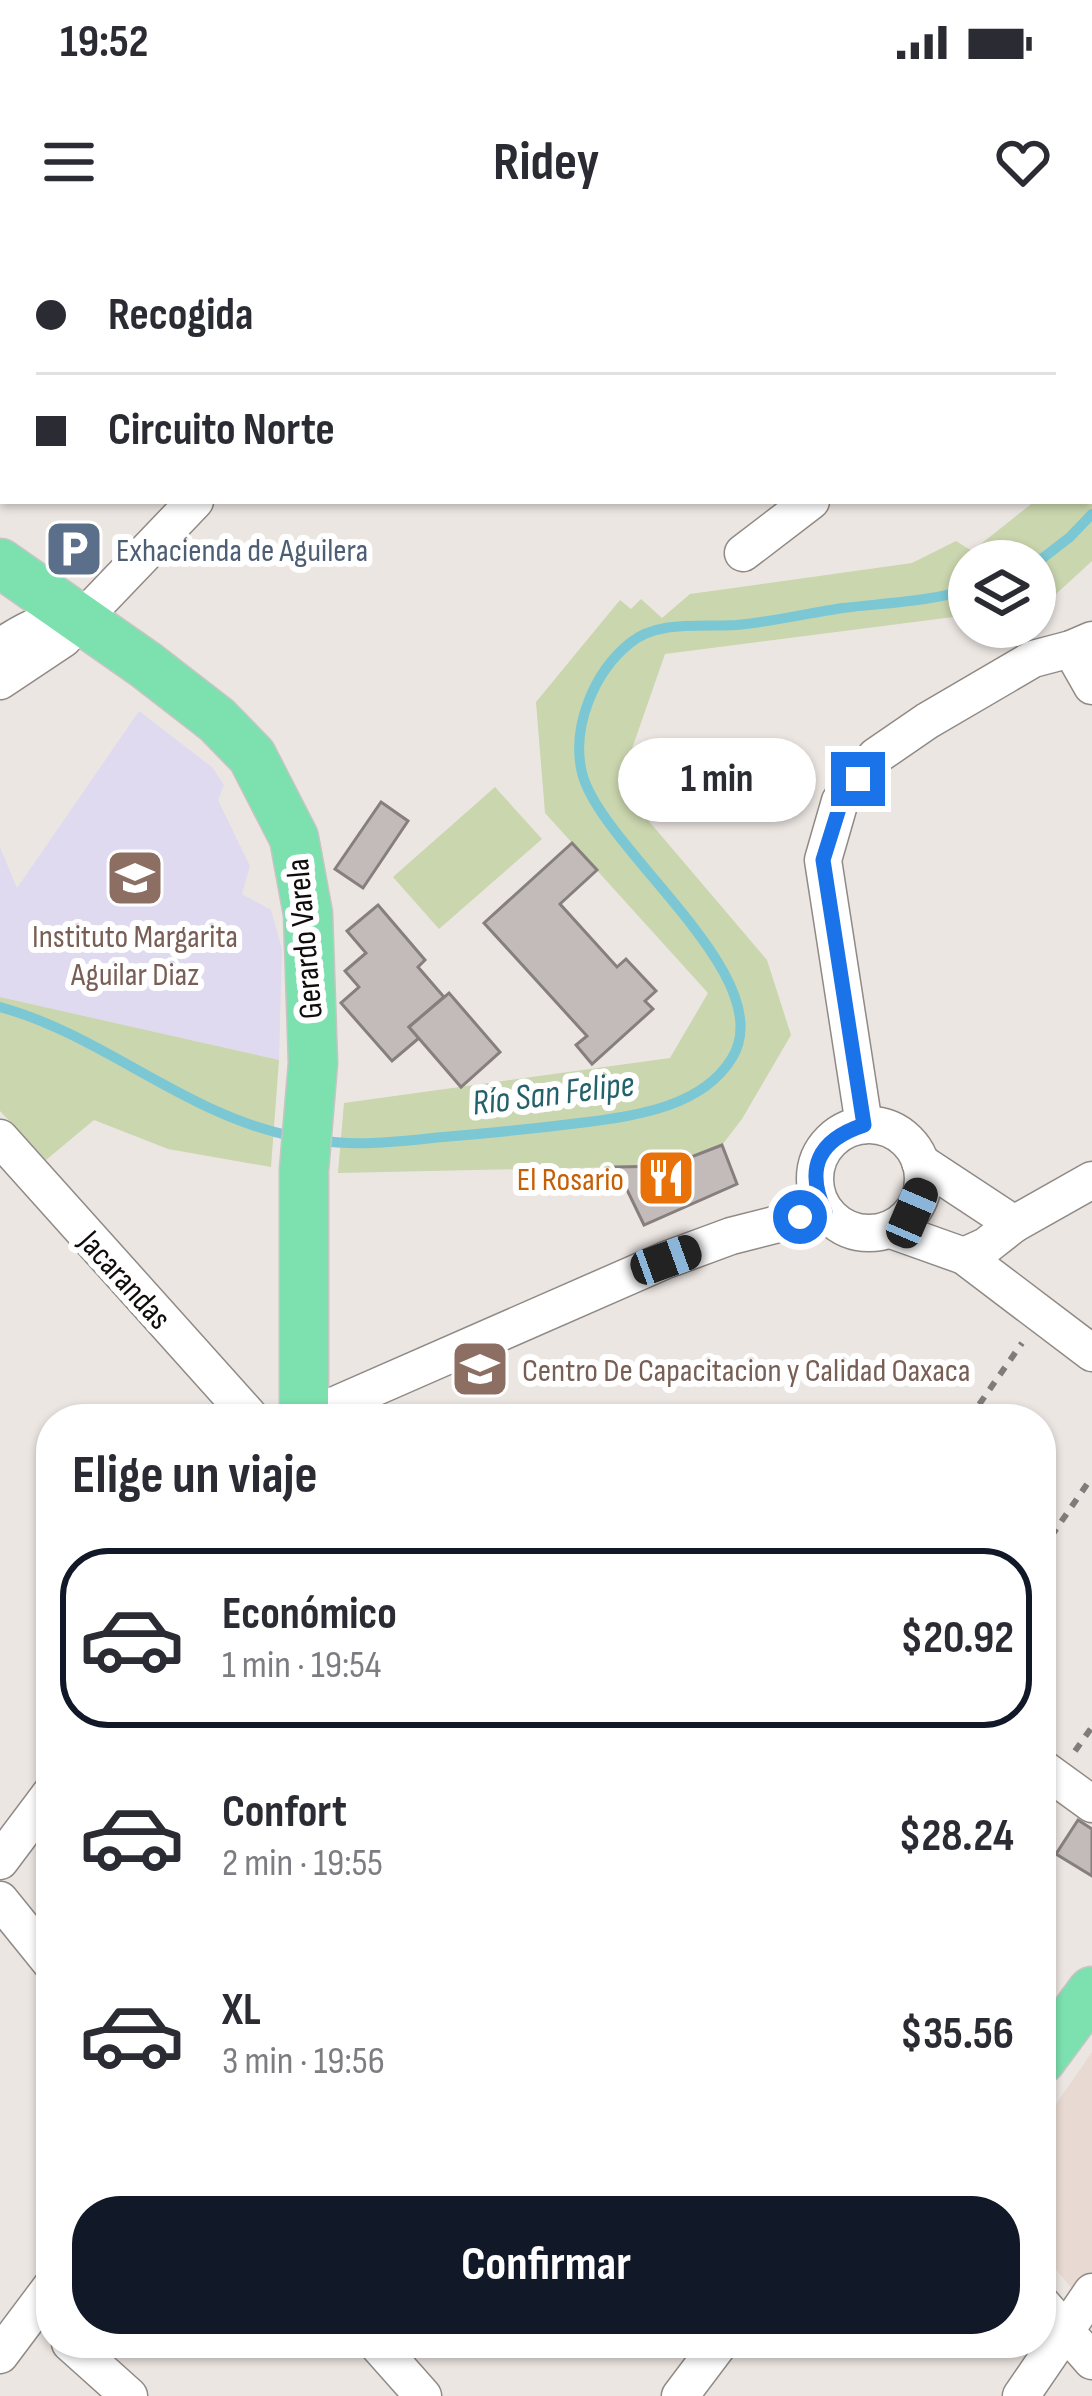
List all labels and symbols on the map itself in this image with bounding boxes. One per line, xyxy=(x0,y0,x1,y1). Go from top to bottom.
parking icon: Exhacienda de Aguilera xyxy=(43,518,105,580)
place label: Exhacienda de Aguilera xyxy=(116,531,368,571)
callout: 1 min xyxy=(618,737,816,821)
route end xyxy=(831,752,885,806)
school or university icon: Instituto Margarita Aguilar Diaz xyxy=(104,847,166,909)
street label: Gerardo Varela xyxy=(278,857,332,1021)
place label: Instituto Margarita Aguilar Diaz xyxy=(32,917,238,995)
water label: Río San Felipe xyxy=(470,1063,637,1126)
restaurant icon: El Rosario xyxy=(635,1147,697,1209)
place label: El Rosario xyxy=(517,1160,624,1200)
car xyxy=(881,1173,943,1253)
route start xyxy=(773,1190,827,1244)
street label: Jacarandas xyxy=(69,1222,179,1338)
car xyxy=(626,1231,706,1289)
school or university icon: Centro De Capacitacion y Calidad Oaxaca xyxy=(449,1338,511,1400)
place label: Centro De Capacitacion y Calidad Oaxaca xyxy=(522,1351,970,1391)

